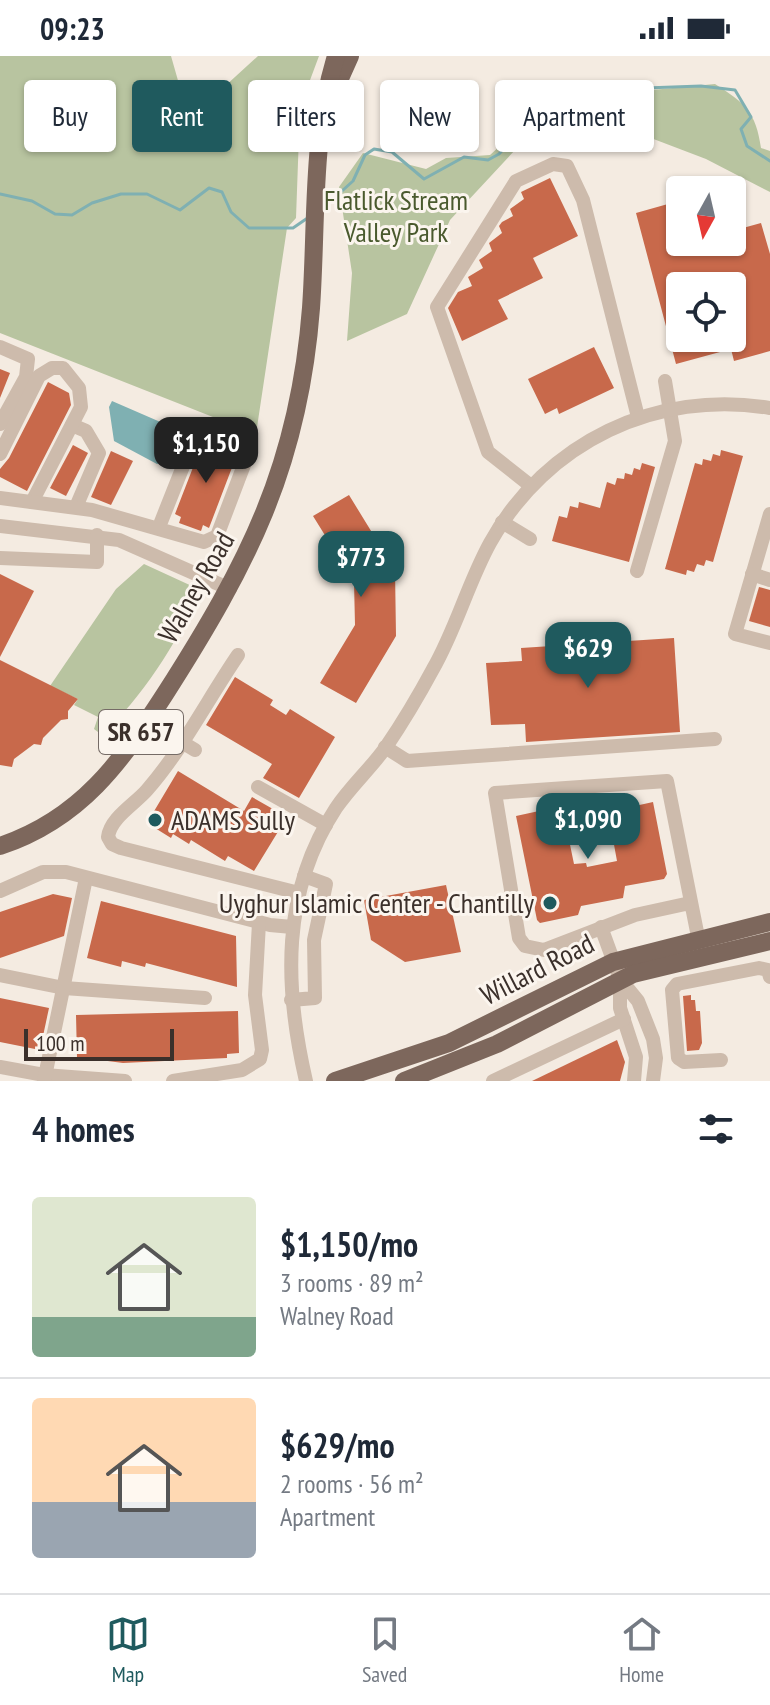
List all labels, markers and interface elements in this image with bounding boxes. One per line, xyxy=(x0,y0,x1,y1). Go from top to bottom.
text: 09:23 xyxy=(40,9,105,48)
chip: Buy xyxy=(24,80,116,152)
chip: Rent xyxy=(132,80,232,152)
chip: Filters xyxy=(248,80,364,152)
chip: New xyxy=(380,80,479,152)
chip: Apartment xyxy=(495,80,654,152)
north arrow xyxy=(666,176,746,256)
map controls xyxy=(666,176,746,352)
park label: Flatlick Stream Valley Park xyxy=(324,181,468,250)
button: locate xyxy=(666,272,746,352)
pin: $1,150 xyxy=(141,417,271,485)
text: $1,150 xyxy=(172,426,240,459)
street label: Walney Road xyxy=(149,525,242,649)
pin: $773 xyxy=(314,531,408,599)
text: $773 xyxy=(336,540,386,573)
pin: $629 xyxy=(541,622,635,690)
text: $629 xyxy=(563,631,613,664)
road number: SR 657 xyxy=(99,710,183,754)
pin: $1,090 xyxy=(523,793,653,861)
place label: ADAMS Sully xyxy=(171,801,296,838)
text: $1,090 xyxy=(554,802,622,835)
marker: ADAMS Sully xyxy=(146,811,164,829)
place label: Uyghur Islamic Center - Chantilly xyxy=(219,884,534,921)
marker: Uyghur Islamic Center - Chantilly xyxy=(541,894,559,912)
street label: Willard Road xyxy=(474,924,600,1013)
scale bar xyxy=(24,1025,174,1061)
text: 100 m xyxy=(36,1029,85,1057)
text: 4 homes xyxy=(32,1107,135,1151)
icon: filters xyxy=(694,1107,738,1151)
text: $1,150/mo xyxy=(280,1222,418,1266)
icon: home xyxy=(96,1229,192,1325)
text: 3 rooms · 89 m² xyxy=(280,1266,424,1299)
text: Walney Road xyxy=(280,1299,394,1332)
text: $629/mo xyxy=(280,1423,395,1467)
icon: home xyxy=(96,1430,192,1526)
text: 2 rooms · 56 m² xyxy=(280,1467,424,1500)
text: Apartment xyxy=(280,1500,375,1533)
tab: Map xyxy=(106,1612,150,1688)
tab: Saved xyxy=(362,1612,407,1688)
tab: Home xyxy=(619,1612,664,1688)

